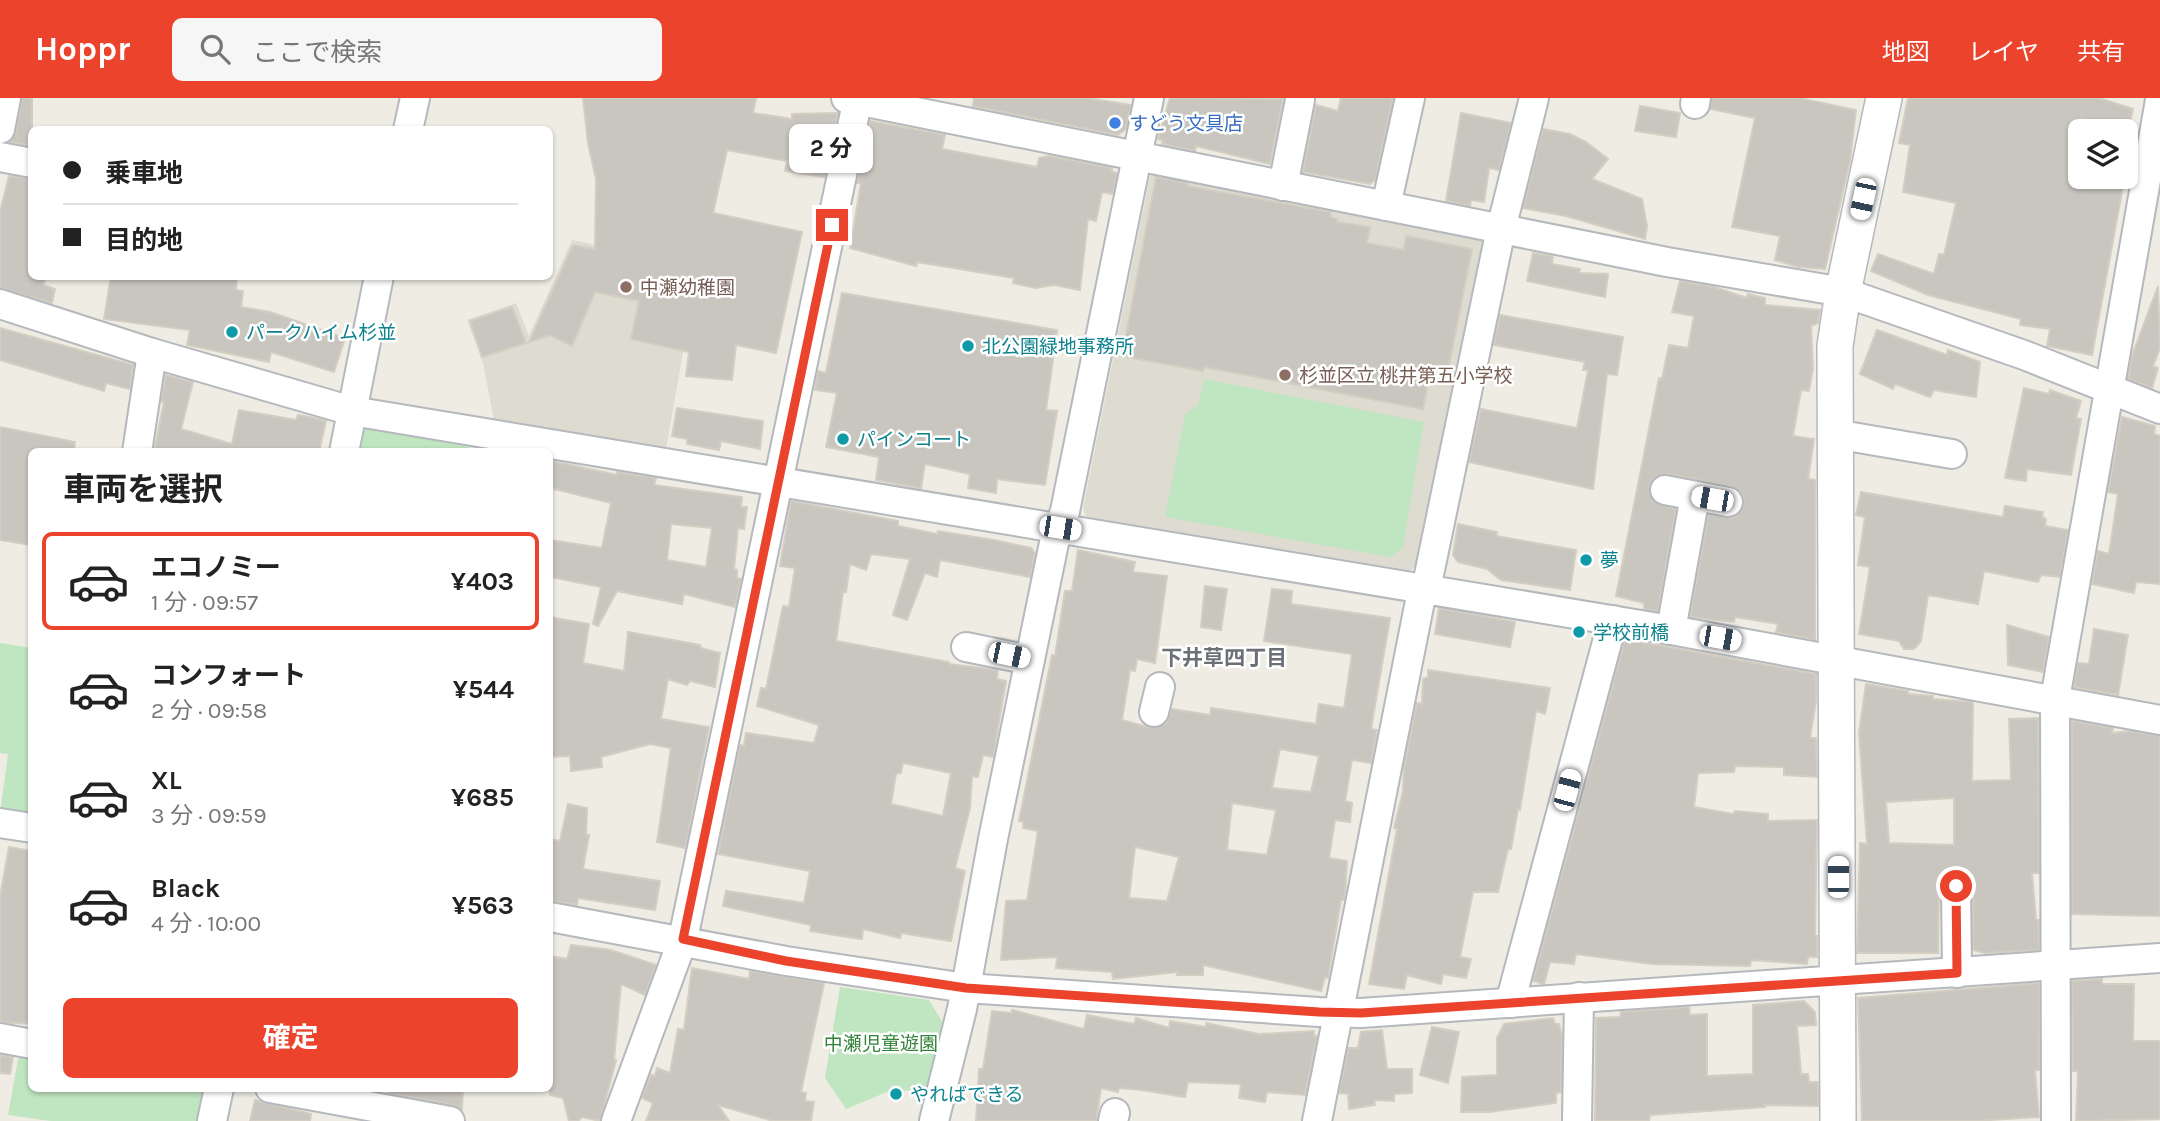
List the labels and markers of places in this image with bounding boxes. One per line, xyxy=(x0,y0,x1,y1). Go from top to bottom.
place label: すどう文具店 xyxy=(1129,113,1243,135)
marker: すどう文具店 xyxy=(1107,115,1123,131)
place label: 中瀬幼稚園 xyxy=(640,277,735,299)
marker: 中瀬幼稚園 xyxy=(618,279,634,295)
place label: パークハイム杉並 xyxy=(246,322,396,344)
marker: パークハイム杉並 xyxy=(224,324,240,340)
place label: 北公園緑地事務所 xyxy=(982,336,1134,358)
marker: 北公園緑地事務所 xyxy=(960,338,976,354)
place label: 杉並区立 桃井第五小学校 xyxy=(1299,365,1513,387)
marker: 杉並区立 桃井第五小学校 xyxy=(1277,367,1293,383)
place label: パインコート xyxy=(857,429,971,451)
marker: パインコート xyxy=(835,431,851,447)
place label: 夢 xyxy=(1600,550,1619,572)
marker: 夢 xyxy=(1578,552,1594,568)
place label: 学校前橋 xyxy=(1593,622,1669,644)
marker: 学校前橋 xyxy=(1571,624,1587,640)
place label: やればできる xyxy=(910,1084,1024,1106)
marker: やればできる xyxy=(888,1086,904,1102)

